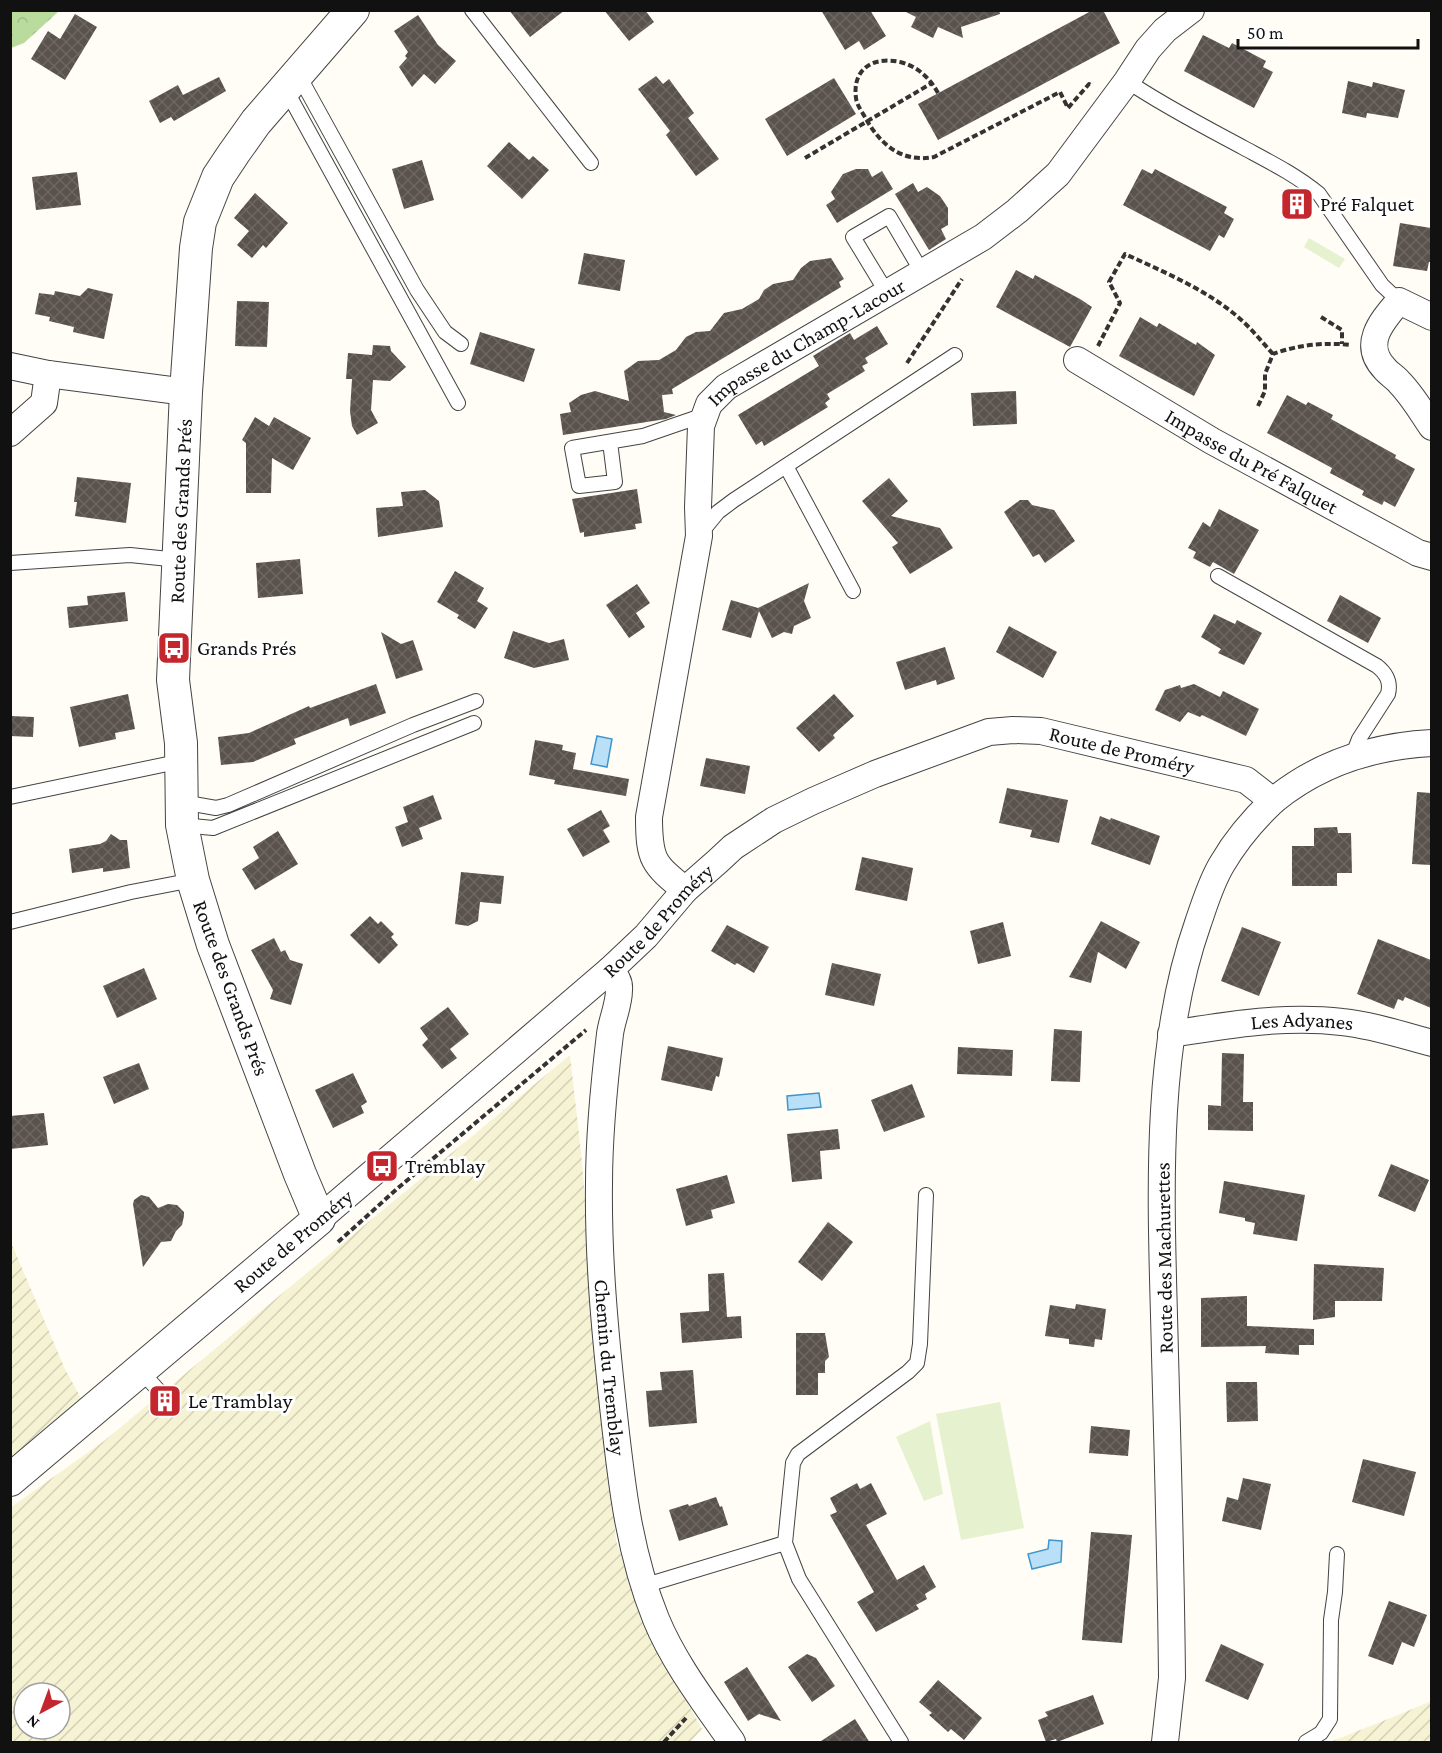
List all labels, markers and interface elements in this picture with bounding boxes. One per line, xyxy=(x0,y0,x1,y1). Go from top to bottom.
scale bar xyxy=(1238,12,1418,50)
text: 50 m xyxy=(1247,23,1284,43)
building icon: Pré Falquet xyxy=(1279,186,1315,222)
place label: Pré Falquet xyxy=(1320,192,1415,216)
street label: Impasse du Champ-Lacour xyxy=(702,273,910,411)
street label: Impasse du Pré Falquet xyxy=(1161,404,1343,520)
street label: Route des Grands Prés xyxy=(164,418,197,604)
bus stop icon: Grands Prés xyxy=(156,630,192,666)
place label: Grands Prés xyxy=(197,636,297,660)
street label: Route de Proméry xyxy=(1047,721,1197,779)
street label: Route de Proméry xyxy=(598,859,718,982)
street label: Route des Grands Prés xyxy=(188,897,274,1079)
street label: Les Adyanes xyxy=(1250,1008,1355,1035)
bus stop icon: Tremblay xyxy=(364,1148,400,1184)
place label: Tremblay xyxy=(405,1154,485,1178)
street label: Route des Machurettes xyxy=(1150,1162,1178,1354)
street label: Route de Proméry xyxy=(228,1184,358,1298)
street label: Chemin du Tremblay xyxy=(590,1279,631,1457)
building icon: Le Tramblay xyxy=(147,1383,183,1419)
place label: Le Tramblay xyxy=(188,1389,293,1413)
north arrow xyxy=(12,1681,72,1741)
text: N xyxy=(23,1712,42,1732)

